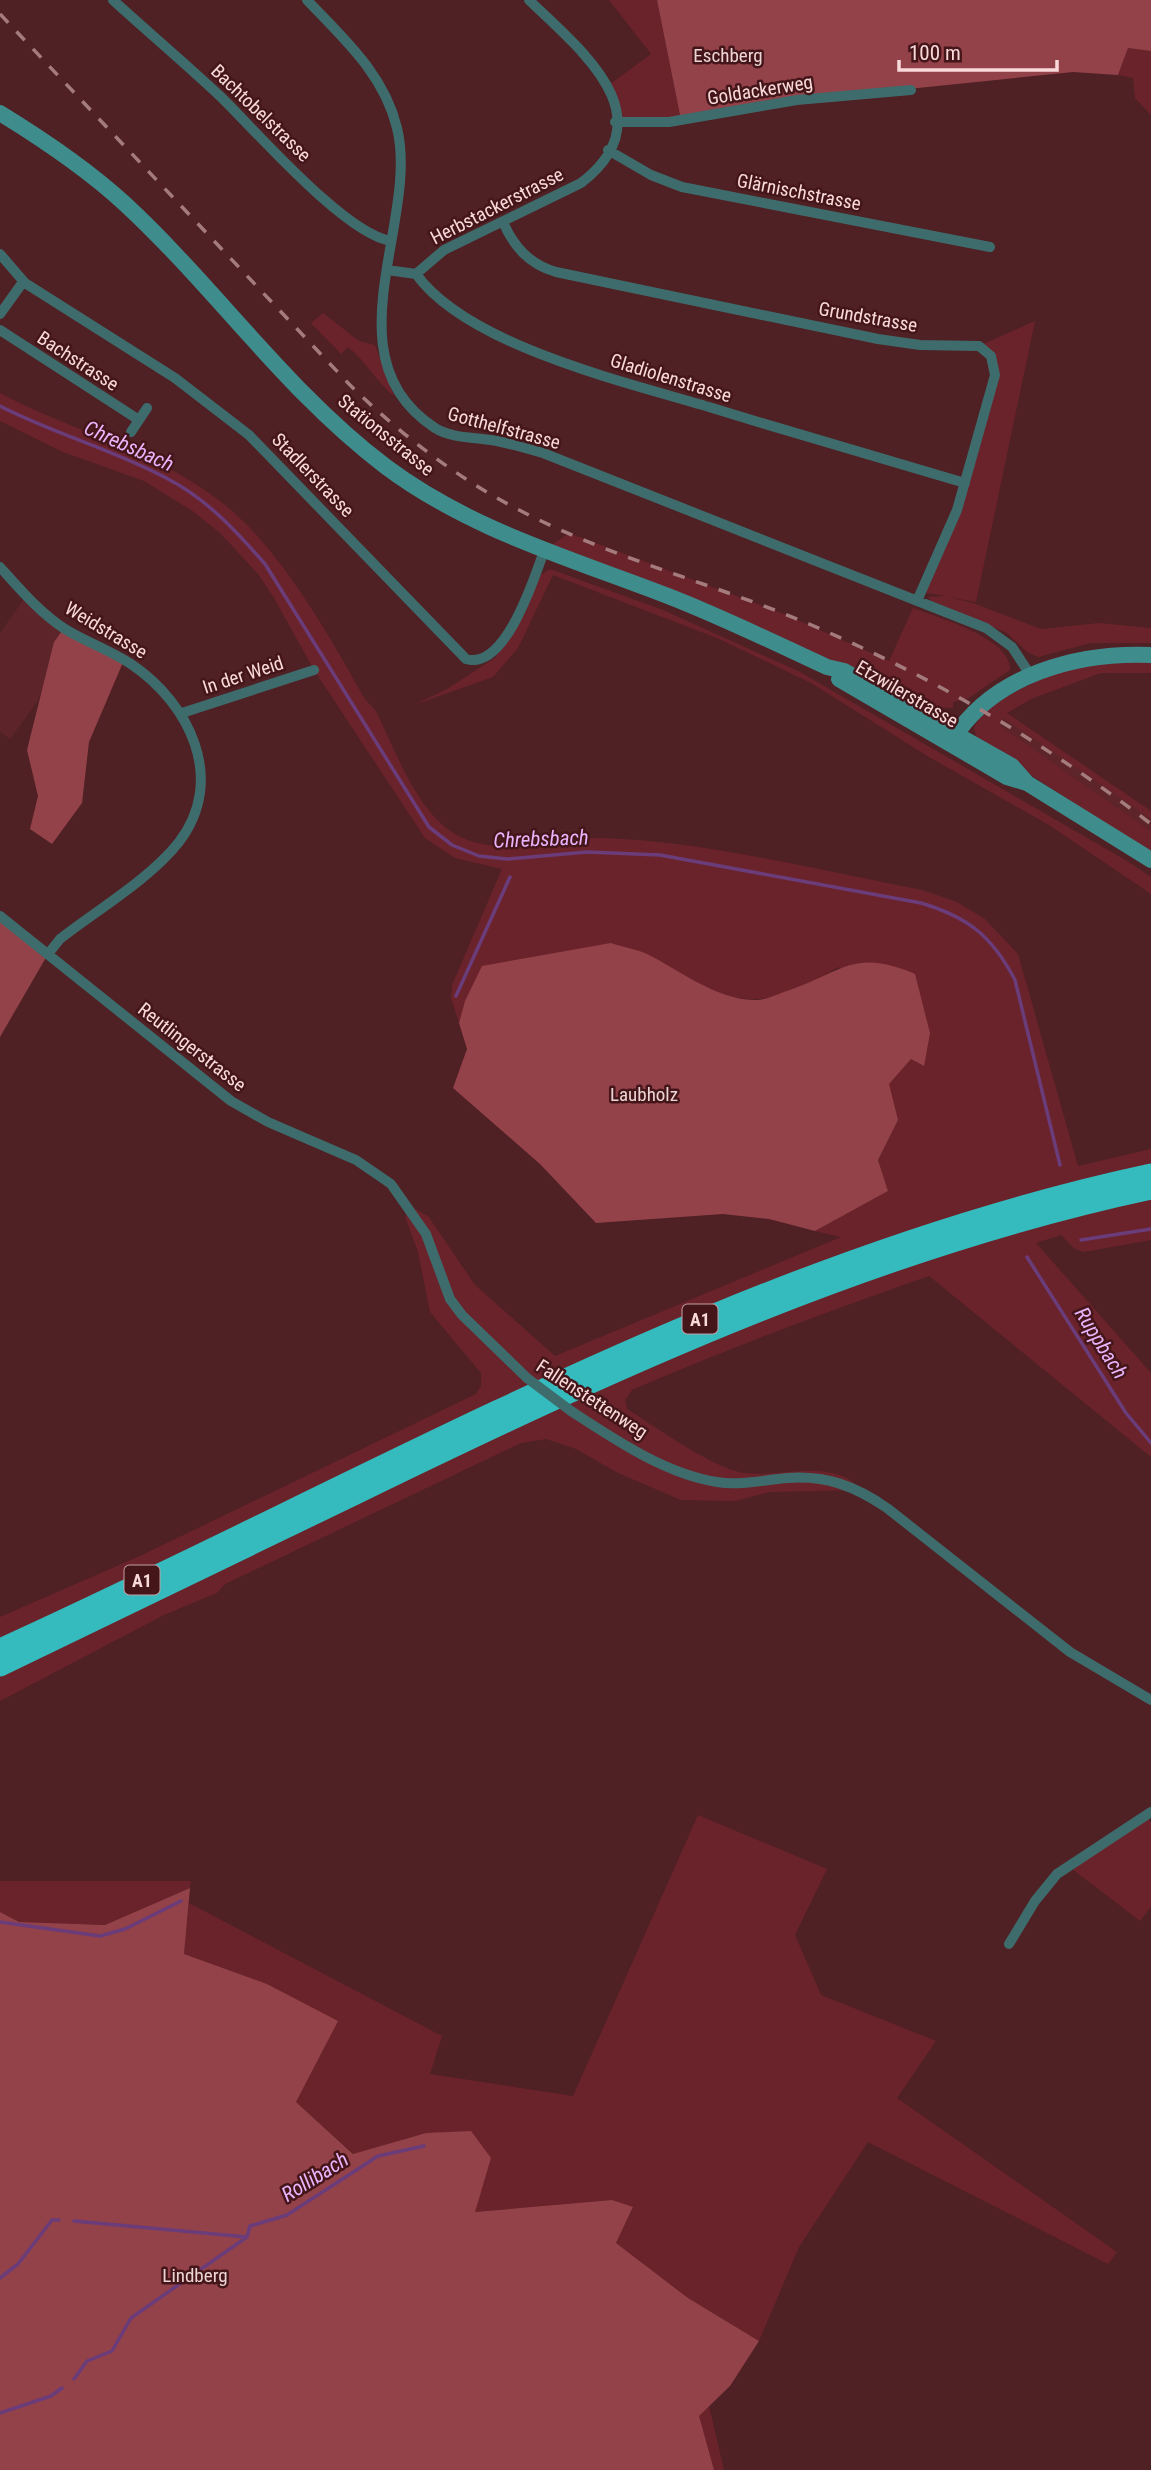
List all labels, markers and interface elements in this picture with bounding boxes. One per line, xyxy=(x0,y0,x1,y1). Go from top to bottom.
scale bar xyxy=(899,28,1056,72)
text: 100 m xyxy=(909,41,961,65)
park label: Eschberg xyxy=(693,44,763,67)
street label: Bachtobelstrasse xyxy=(206,60,316,167)
street label: Goldackerweg xyxy=(706,70,814,110)
street label: Herbstackerstrasse xyxy=(427,163,567,249)
street label: Glärnischstrasse xyxy=(735,169,863,215)
street label: Grundstrasse xyxy=(817,297,919,337)
street label: Bachstrasse xyxy=(33,326,123,396)
street label: Gladiolenstrasse xyxy=(608,349,734,407)
street label: Stationsstrasse xyxy=(333,389,439,481)
street label: Gotthelfstrasse xyxy=(445,402,563,454)
water label: Chrebsbach xyxy=(81,416,177,476)
street label: Stadlerstrasse xyxy=(267,428,359,522)
street label: Weidstrasse xyxy=(61,596,151,664)
street label: In der Weid xyxy=(200,651,286,699)
street label: Etzwilerstrasse xyxy=(852,655,962,733)
water label: Chrebsbach xyxy=(493,825,589,853)
street label: Reutlingerstrasse xyxy=(133,998,251,1096)
park label: Laubholz xyxy=(610,1083,678,1106)
water label: Ruppbach xyxy=(1070,1303,1132,1383)
road number: A1 xyxy=(682,1304,718,1334)
street label: Fallenstettenweg xyxy=(532,1355,652,1443)
road number: A1 xyxy=(124,1566,160,1595)
water label: Rollibach xyxy=(277,2147,353,2207)
park label: Lindberg xyxy=(162,2264,228,2287)

